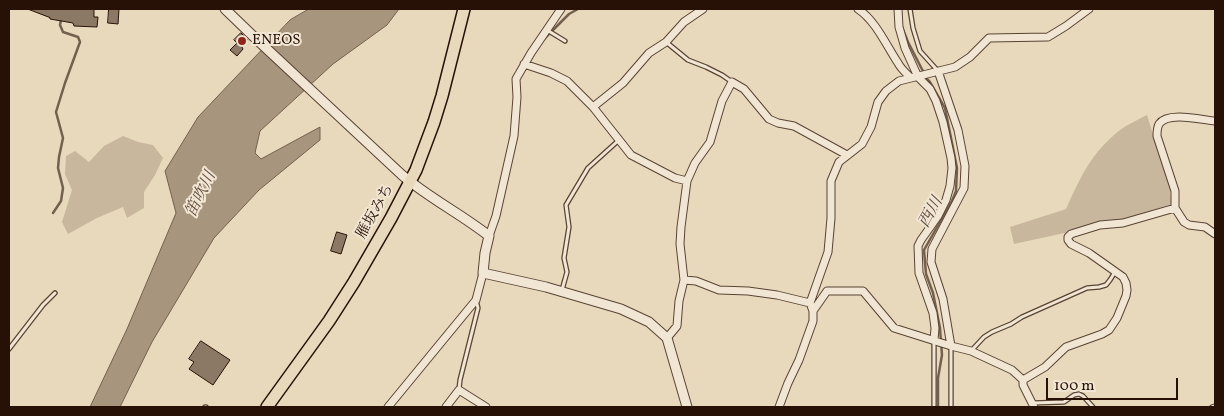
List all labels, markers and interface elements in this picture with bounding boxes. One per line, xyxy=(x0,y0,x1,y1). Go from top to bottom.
place label: ENEOS xyxy=(252,32,300,50)
marker: ENEOS xyxy=(236,35,248,47)
water label: 笛吹川 xyxy=(183,169,221,221)
street label: 雁坂みち xyxy=(354,181,398,243)
water label: 西川 xyxy=(916,194,948,232)
scale bar xyxy=(1049,368,1182,400)
text: 100 m xyxy=(1054,376,1094,397)

